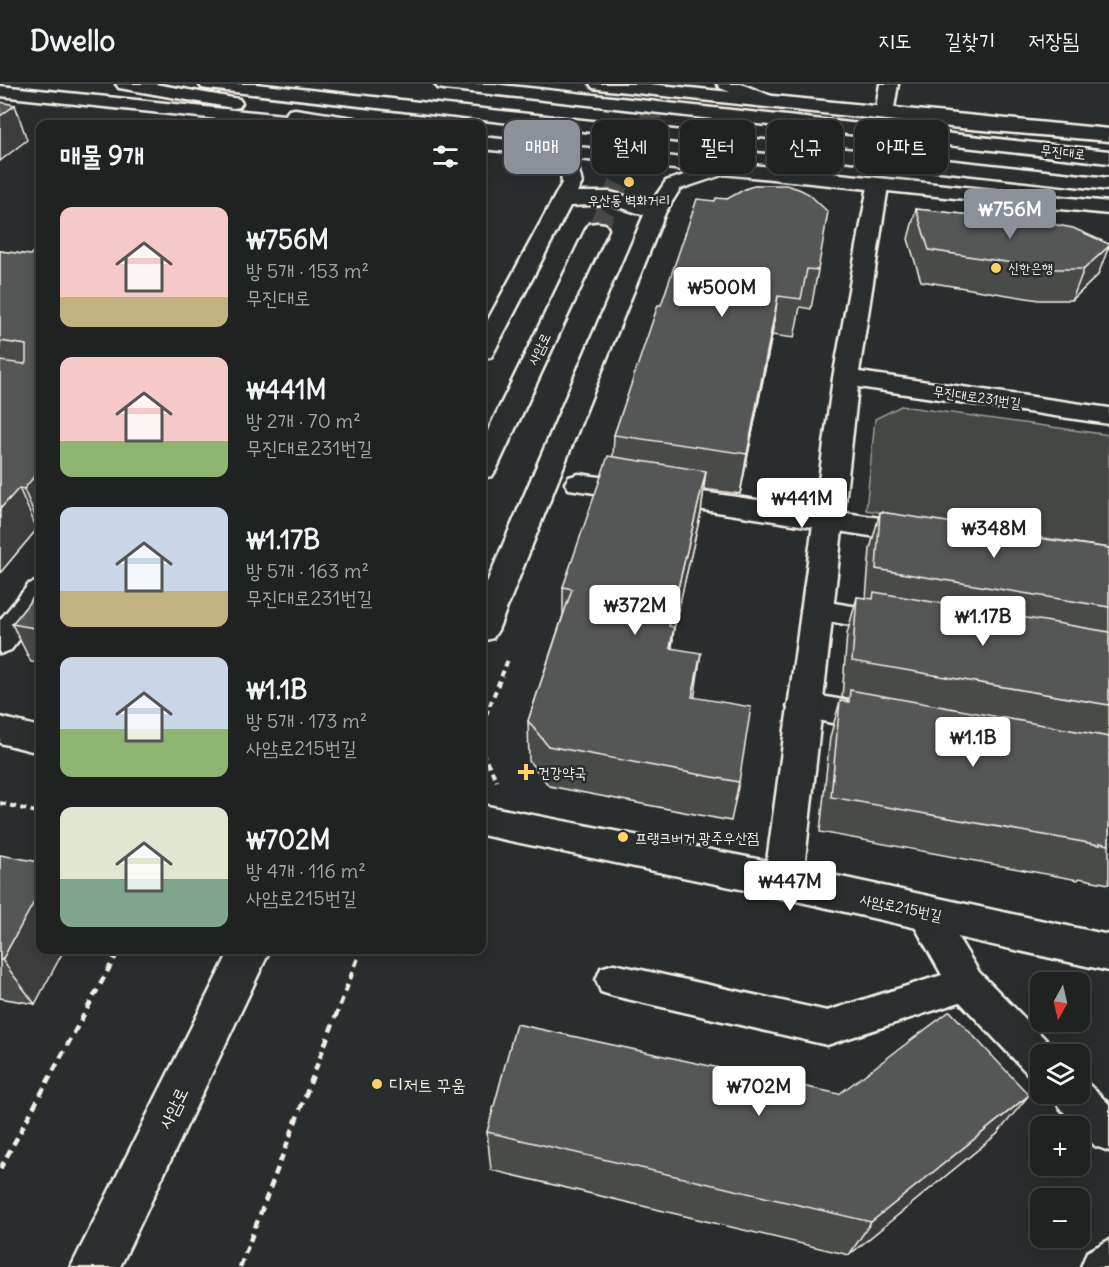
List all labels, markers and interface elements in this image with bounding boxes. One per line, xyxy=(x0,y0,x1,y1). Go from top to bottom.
text: Dwello xyxy=(30,23,115,59)
text: 지도 xyxy=(878,27,912,54)
text: 길찾기 xyxy=(945,27,995,54)
text: 저장됨 xyxy=(1028,27,1079,54)
chip: 매매 xyxy=(504,120,580,174)
chip: 월세 xyxy=(592,120,668,174)
chip: 필터 xyxy=(680,120,755,174)
chip: 신규 xyxy=(767,120,843,174)
chip: 아파트 xyxy=(855,120,948,174)
text: 매물 9개 xyxy=(60,139,144,172)
icon: filters xyxy=(429,140,462,173)
street label: 무진대로 xyxy=(1040,141,1086,163)
marker: 우산동 벽화거리 xyxy=(622,175,636,189)
pin: ₩756M xyxy=(968,189,1052,240)
place label: 우산동 벽화거리 xyxy=(588,191,670,209)
text: ₩756M xyxy=(978,196,1042,221)
text: ₩756M xyxy=(246,223,329,256)
icon: home xyxy=(108,231,180,303)
text: 방 5개 · 153 m² xyxy=(246,258,369,283)
place label: 신한은행 xyxy=(1008,259,1053,277)
marker: 신한은행 xyxy=(989,261,1003,275)
pin: ₩500M xyxy=(680,267,764,318)
text: ₩500M xyxy=(688,274,756,299)
text: 무진대로 xyxy=(246,285,310,310)
street label: 사암로 xyxy=(524,330,554,368)
text: ₩441M xyxy=(246,373,327,406)
icon: home xyxy=(108,381,180,453)
street label: 무진대로231번길 xyxy=(932,382,1023,412)
text: 방 2개 · 70 m² xyxy=(246,408,361,433)
text: 무진대로231번길 xyxy=(246,435,373,460)
pin: ₩441M xyxy=(760,478,844,529)
text: ₩441M xyxy=(771,485,833,510)
pin: ₩348M xyxy=(952,508,1036,559)
text: ₩348M xyxy=(961,515,1027,540)
text: ₩1.17B xyxy=(246,523,320,556)
icon: home xyxy=(108,531,180,603)
text: 방 5개 · 163 m² xyxy=(246,558,369,583)
text: 무진대로231번길 xyxy=(246,585,373,610)
pin: ₩372M xyxy=(593,585,677,636)
text: ₩372M xyxy=(603,592,667,617)
pin: ₩1.17B xyxy=(934,596,1032,647)
text: ₩1.17B xyxy=(954,603,1012,628)
text: ₩1.1B xyxy=(246,673,307,706)
icon: home xyxy=(108,681,180,753)
text: 방 5개 · 173 m² xyxy=(246,708,367,733)
pin: ₩1.1B xyxy=(931,717,1015,768)
text: ₩1.1B xyxy=(949,724,997,749)
text: 사암로215번길 xyxy=(246,735,357,760)
place label: 건강약국 xyxy=(538,763,586,782)
marker: 건강약국 xyxy=(519,765,533,779)
text: ₩702M xyxy=(246,823,331,856)
place label: 프랭크버거 광주우산점 xyxy=(635,828,759,847)
marker: 프랭크버거 광주우산점 xyxy=(616,830,630,844)
icon: home xyxy=(108,831,180,903)
text: 방 4개 · 116 m² xyxy=(246,858,366,883)
pin: ₩447M xyxy=(748,861,832,912)
text: ₩447M xyxy=(758,868,822,893)
text: 사암로215번길 xyxy=(246,885,357,910)
street label: 사암로215번길 xyxy=(858,889,944,925)
north arrow xyxy=(1030,972,1090,1032)
map controls xyxy=(1030,972,1090,1248)
button: layers xyxy=(1030,1044,1090,1104)
pin: ₩702M xyxy=(717,1066,801,1117)
place label: 디저트 꾸움 xyxy=(389,1073,466,1096)
text: ₩702M xyxy=(726,1073,792,1098)
marker: 디저트 꾸움 xyxy=(370,1077,384,1091)
street label: 사암로 xyxy=(153,1083,193,1133)
button: + xyxy=(1030,1116,1090,1176)
button: − xyxy=(1030,1188,1090,1248)

